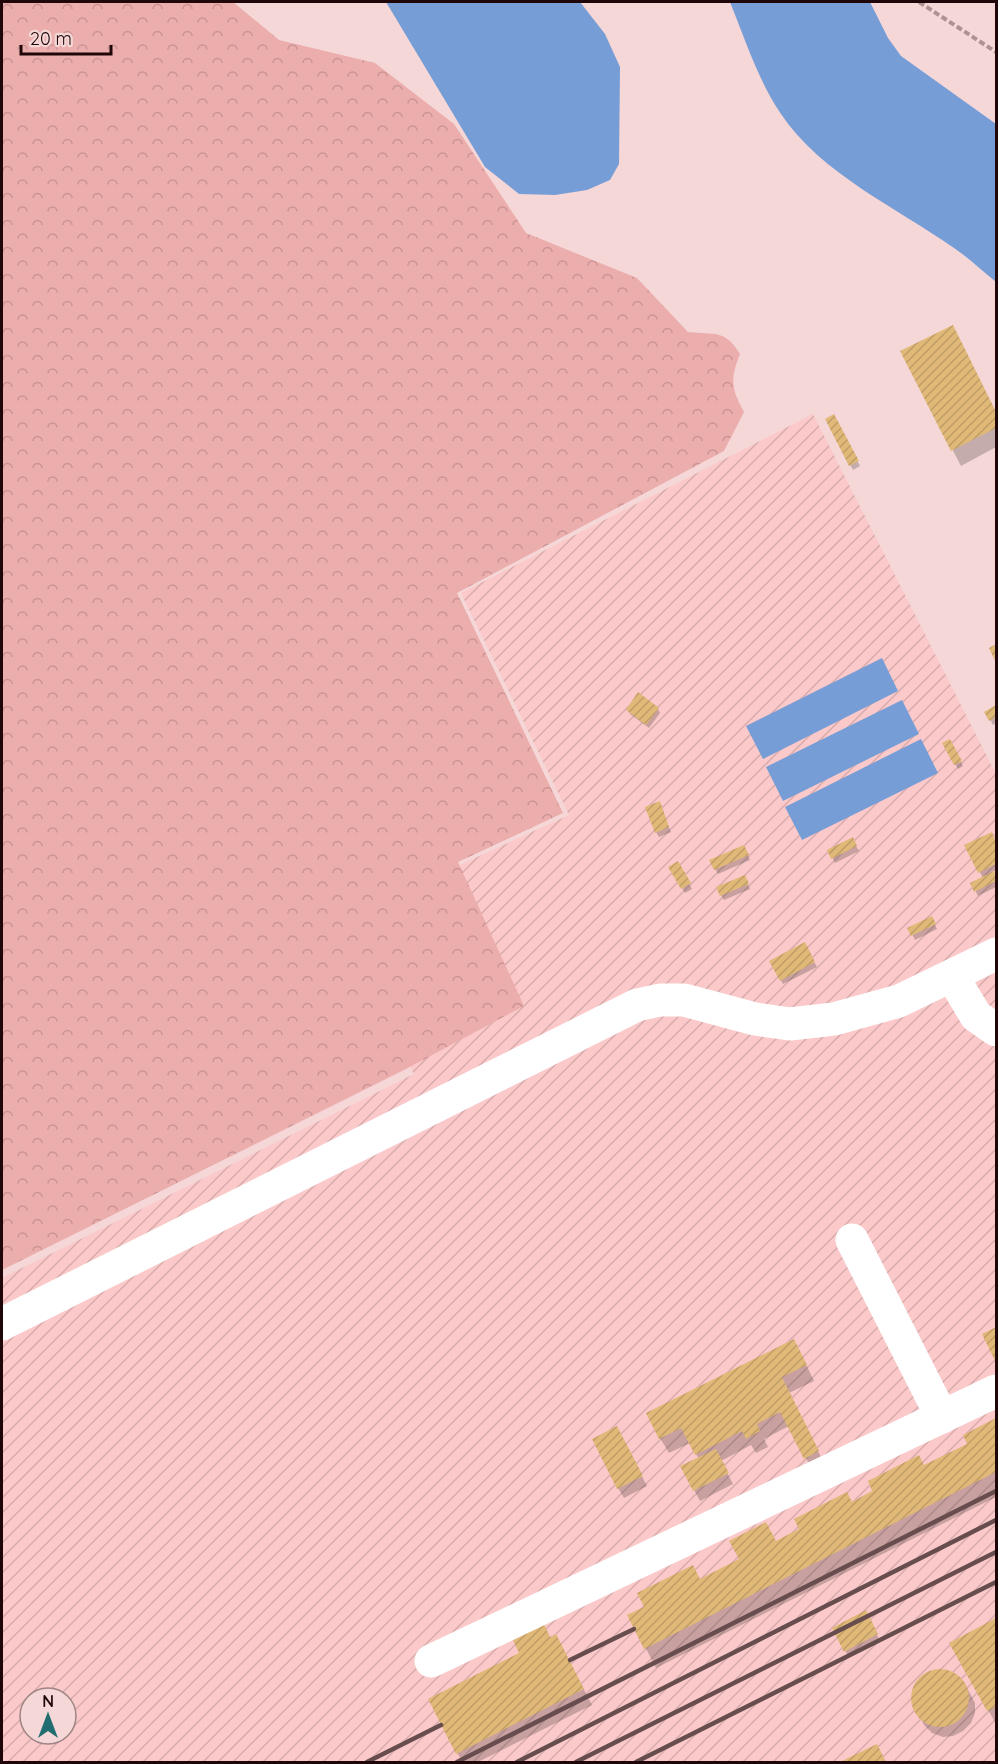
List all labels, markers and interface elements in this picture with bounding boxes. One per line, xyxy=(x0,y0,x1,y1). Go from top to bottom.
scale bar xyxy=(21,18,111,56)
text: 20 m xyxy=(30,27,72,50)
north arrow xyxy=(18,1686,78,1746)
text: N xyxy=(42,1691,54,1711)

